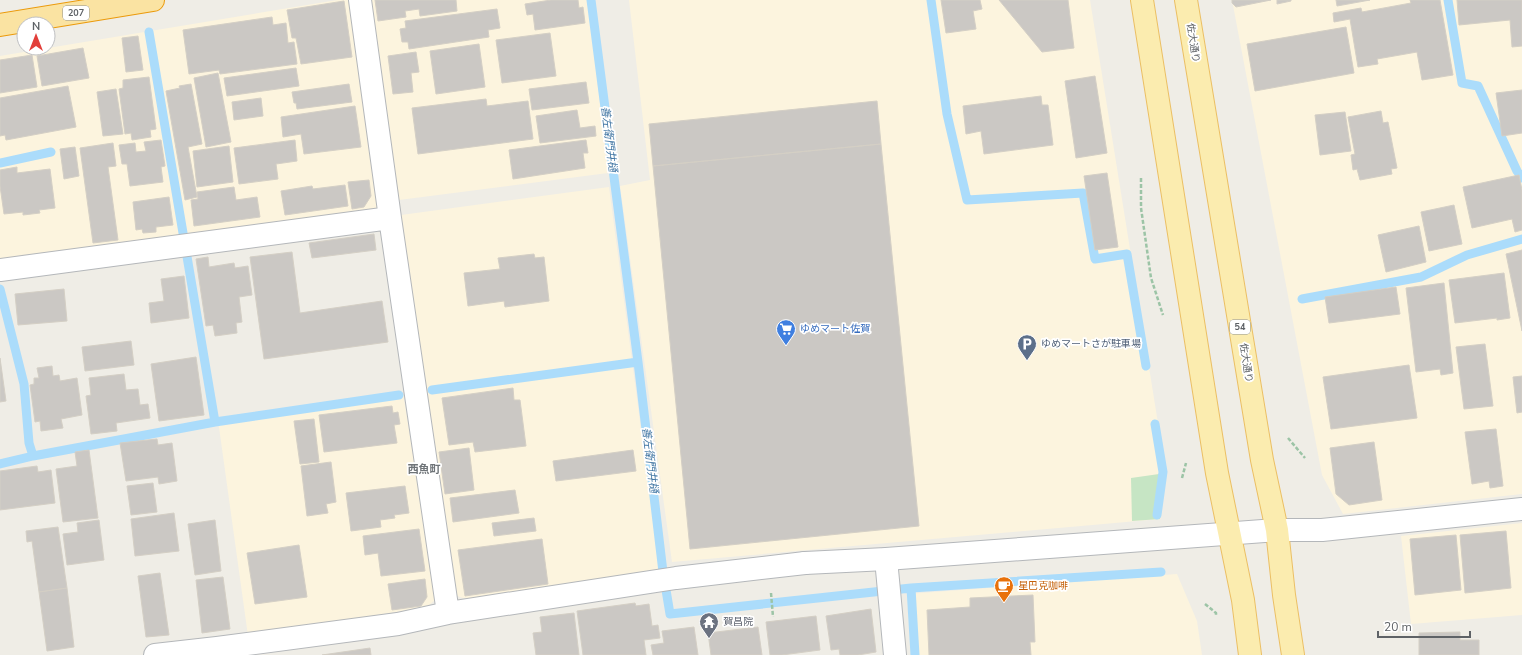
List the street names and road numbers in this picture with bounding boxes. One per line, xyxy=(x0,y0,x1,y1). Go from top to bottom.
road number: 207 xyxy=(63,6,89,20)
street label: 佐大通り xyxy=(1183,22,1203,64)
road number: 54 xyxy=(1230,320,1250,334)
street label: 佐大通り xyxy=(1236,342,1256,384)

